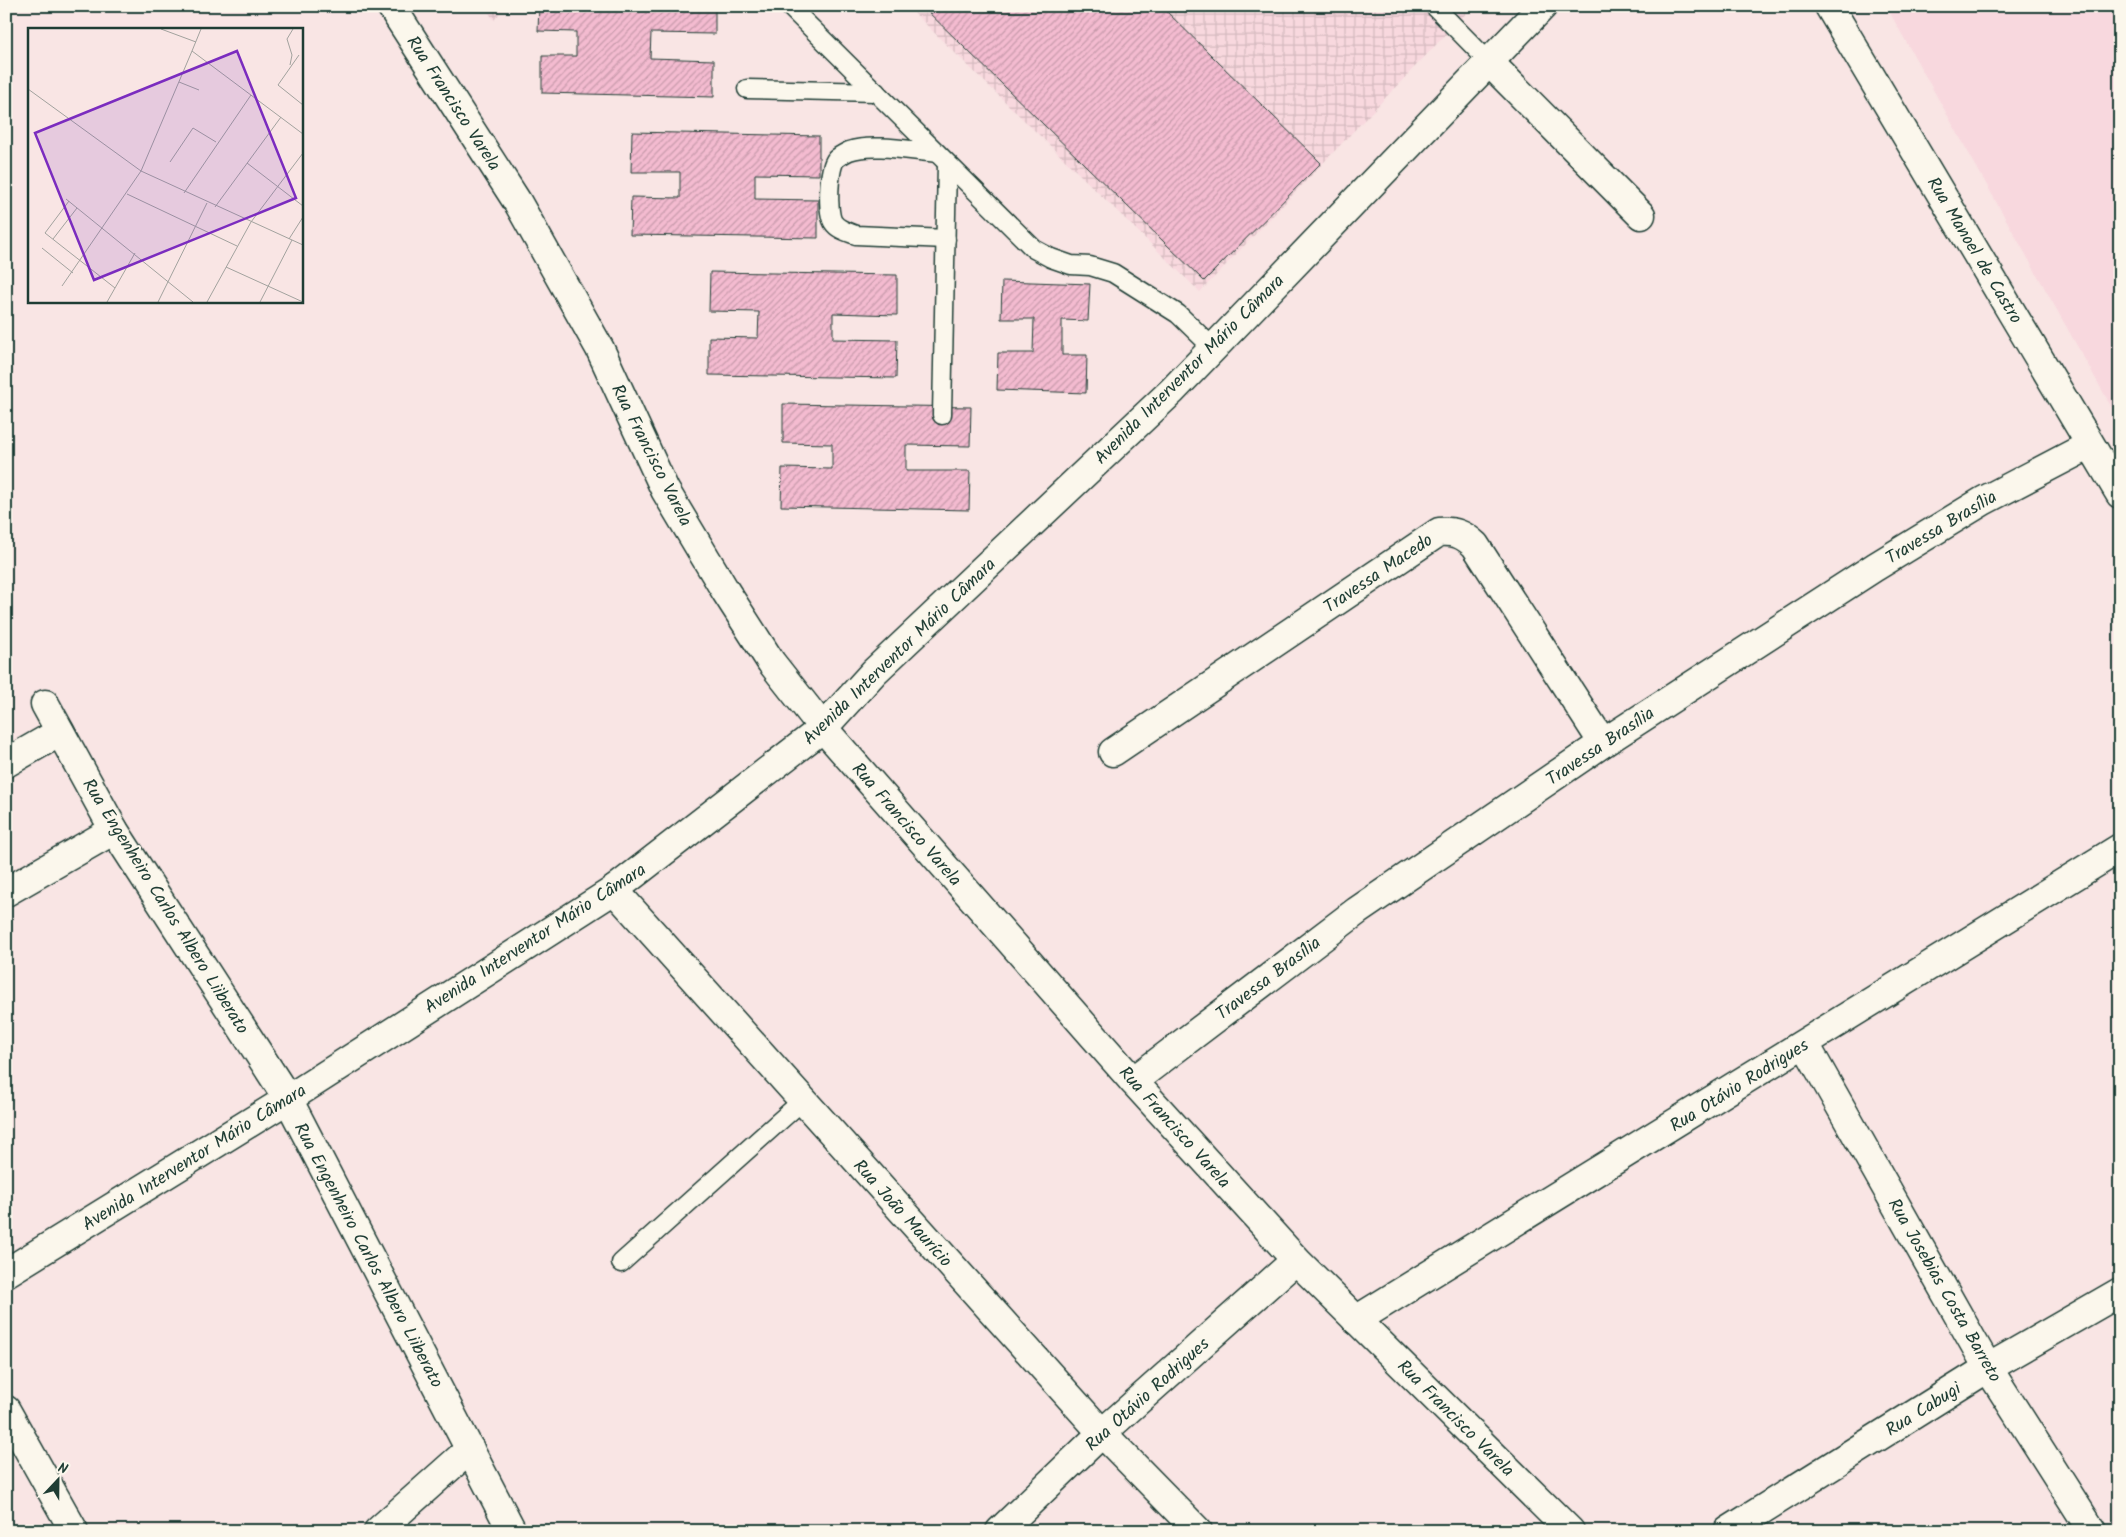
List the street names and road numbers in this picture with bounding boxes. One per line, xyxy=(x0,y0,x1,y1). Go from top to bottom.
street label: Rua Francisco Varela xyxy=(398,30,508,177)
street label: Rua Manoel de Castro xyxy=(1918,172,2029,330)
street label: Avenida Interventor Mário Câmara xyxy=(1088,268,1292,472)
street label: Rua Francisco Varela xyxy=(602,379,699,532)
street label: Travessa Brasília xyxy=(1880,483,2003,573)
street label: Travessa Macedo xyxy=(1318,527,1439,622)
street label: Avenida Interventor Mário Câmara xyxy=(797,551,1004,753)
street label: Travessa Brasília xyxy=(1541,700,1661,794)
street label: Rua Francisco Varela xyxy=(844,756,968,894)
street label: Rua Engenheiro Carlos Albero Liiberato xyxy=(74,773,256,1040)
street label: Avenida Interventor Mário Câmara xyxy=(419,856,653,1022)
street label: Travessa Brasília xyxy=(1210,930,1328,1029)
street label: Rua Otávio Rodrigues xyxy=(1664,1032,1815,1141)
street label: Rua Francisco Varela xyxy=(1111,1060,1237,1196)
street label: Avenida Interventor Mário Câmara xyxy=(77,1077,313,1239)
street label: Rua Engenheiro Carlos Albero Liiberato xyxy=(285,1118,450,1394)
street label: Rua João Maurício xyxy=(845,1153,959,1275)
street label: Rua Josebias Costa Barreto xyxy=(1879,1193,2008,1388)
street label: Rua Otávio Rodrigues xyxy=(1079,1331,1217,1459)
street label: Rua Francisco Varela xyxy=(1389,1353,1521,1485)
street label: Rua Cabugi xyxy=(1880,1375,1968,1445)

